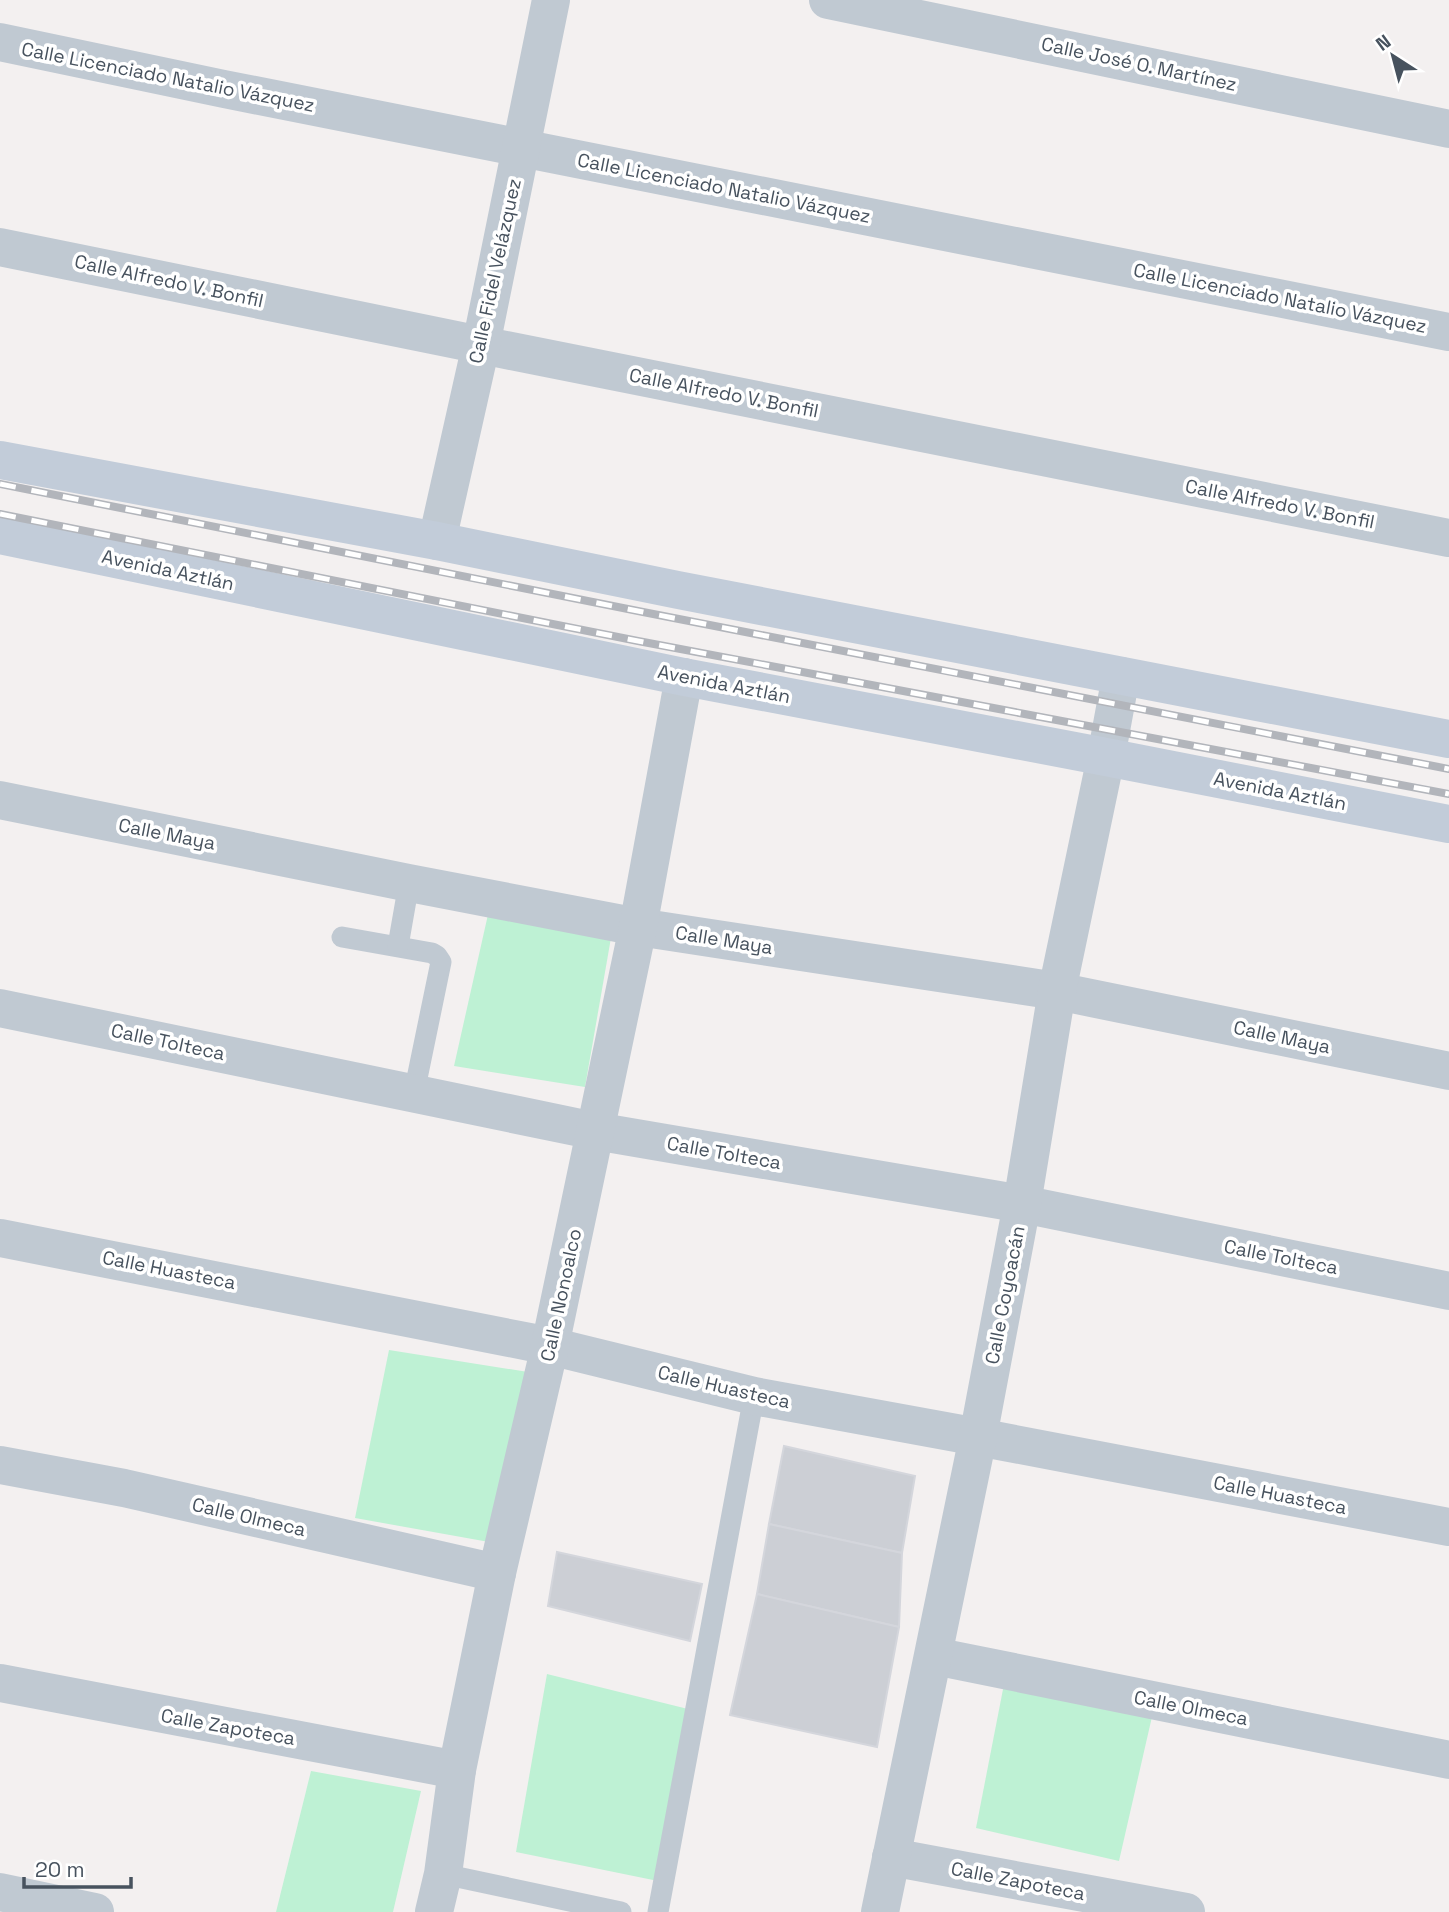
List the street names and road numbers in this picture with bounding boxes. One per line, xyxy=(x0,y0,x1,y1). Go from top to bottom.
street label: Calle José O. Martínez xyxy=(1039,31,1239,97)
street label: Calle Licenciado Natalio Vázquez xyxy=(19,36,317,118)
street label: Calle Licenciado Natalio Vázquez xyxy=(575,147,873,229)
street label: Calle Fidel Velázquez xyxy=(463,176,527,366)
street label: Calle Alfredo V. Bonfil xyxy=(72,249,266,313)
street label: Calle Licenciado Natalio Vázquez xyxy=(1131,257,1429,339)
street label: Calle Alfredo V. Bonfil xyxy=(627,362,821,424)
street label: Calle Alfredo V. Bonfil xyxy=(1183,473,1377,535)
street label: Avenida Aztlán xyxy=(100,544,236,596)
street label: Avenida Aztlán xyxy=(656,659,792,709)
street label: Avenida Aztlán xyxy=(1212,766,1348,816)
street label: Calle Maya xyxy=(116,812,218,856)
street label: Calle Maya xyxy=(674,920,775,960)
street label: Calle Maya xyxy=(1231,1015,1333,1059)
street label: Calle Tolteca xyxy=(109,1018,227,1066)
street label: Calle Tolteca xyxy=(665,1131,783,1175)
street label: Calle Coyoacán xyxy=(979,1224,1031,1366)
street label: Calle Nonoalco xyxy=(535,1226,587,1364)
street label: Calle Tolteca xyxy=(1222,1234,1340,1280)
street label: Calle Huasteca xyxy=(100,1245,238,1295)
street label: Calle Huasteca xyxy=(655,1360,793,1414)
street label: Calle Huasteca xyxy=(1211,1470,1349,1520)
street label: Calle Olmeca xyxy=(190,1492,308,1542)
street label: Calle Olmeca xyxy=(1132,1685,1250,1731)
street label: Calle Zapoteca xyxy=(159,1703,297,1751)
street label: Calle Zapoteca xyxy=(949,1856,1087,1906)

